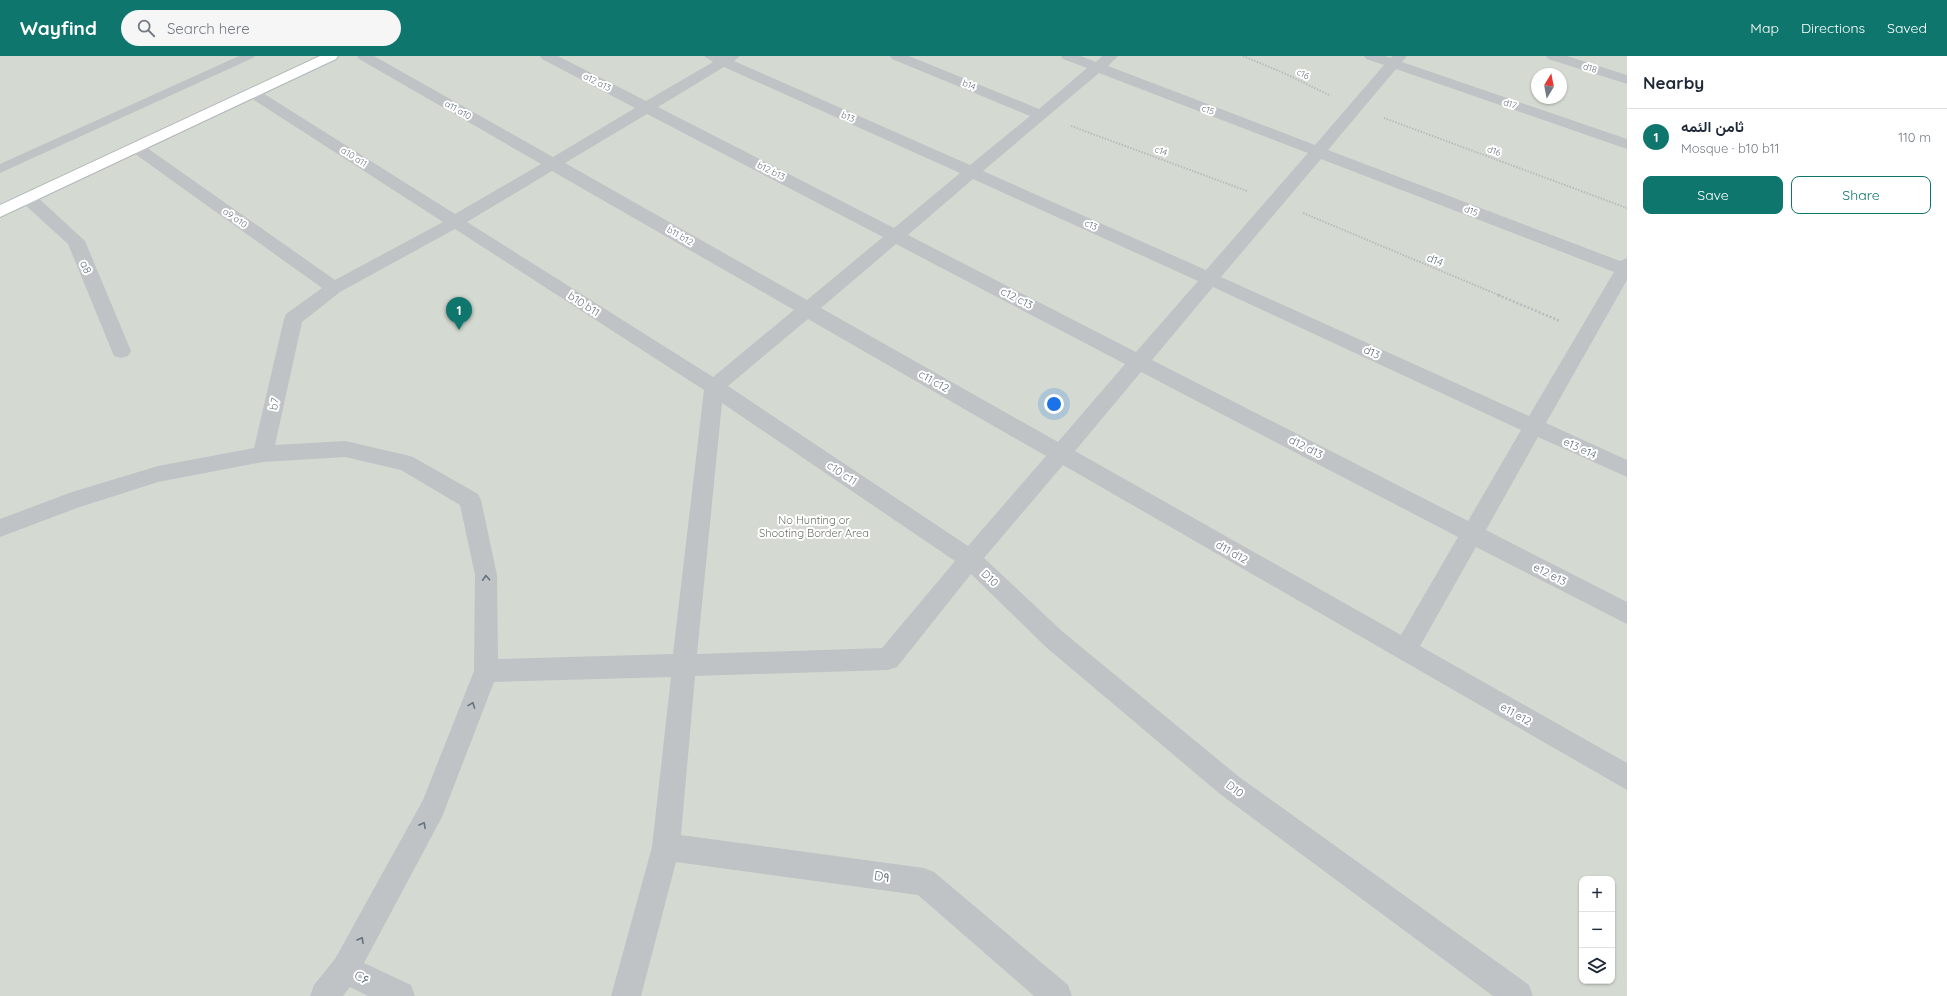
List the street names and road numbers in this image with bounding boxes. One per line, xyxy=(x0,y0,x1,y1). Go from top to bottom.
street label: d18 xyxy=(1582,60,1598,75)
street label: c16 xyxy=(1295,66,1312,81)
street label: a12 a13 xyxy=(581,70,613,93)
street label: b14 xyxy=(961,77,978,92)
street label: d17 xyxy=(1502,96,1519,111)
street label: a11 a10 xyxy=(443,98,473,122)
street label: c15 xyxy=(1200,102,1216,117)
street label: b13 xyxy=(840,109,857,124)
street label: c14 xyxy=(1153,143,1169,158)
street label: d16 xyxy=(1486,143,1503,158)
street label: a10 a11 xyxy=(339,144,369,169)
street label: b12 b13 xyxy=(755,159,787,182)
street label: d15 xyxy=(1463,203,1480,218)
street label: a9 a10 xyxy=(221,205,250,230)
street label: c13 xyxy=(1083,217,1099,232)
street label: b11 b12 xyxy=(665,224,695,247)
street label: d14 xyxy=(1425,250,1445,270)
street label: a8 xyxy=(77,258,95,276)
street label: c12 c13 xyxy=(998,284,1036,312)
street label: b10 b11 xyxy=(565,289,603,319)
street label: d13 xyxy=(1362,342,1383,362)
street label: c11 c12 xyxy=(916,367,952,395)
street label: b7 xyxy=(266,396,282,411)
street label: d12 d13 xyxy=(1287,433,1326,462)
street label: e13 e14 xyxy=(1561,434,1599,462)
street label: c10 c11 xyxy=(824,458,860,488)
street label: d11 d12 xyxy=(1214,537,1250,567)
street label: e12 e13 xyxy=(1531,560,1569,588)
street label: D10 xyxy=(978,567,1002,589)
street label: e11 e12 xyxy=(1498,700,1534,728)
street label: D10 xyxy=(1223,778,1247,800)
street label: D۹ xyxy=(873,867,891,885)
street label: C۶ xyxy=(352,967,372,987)

